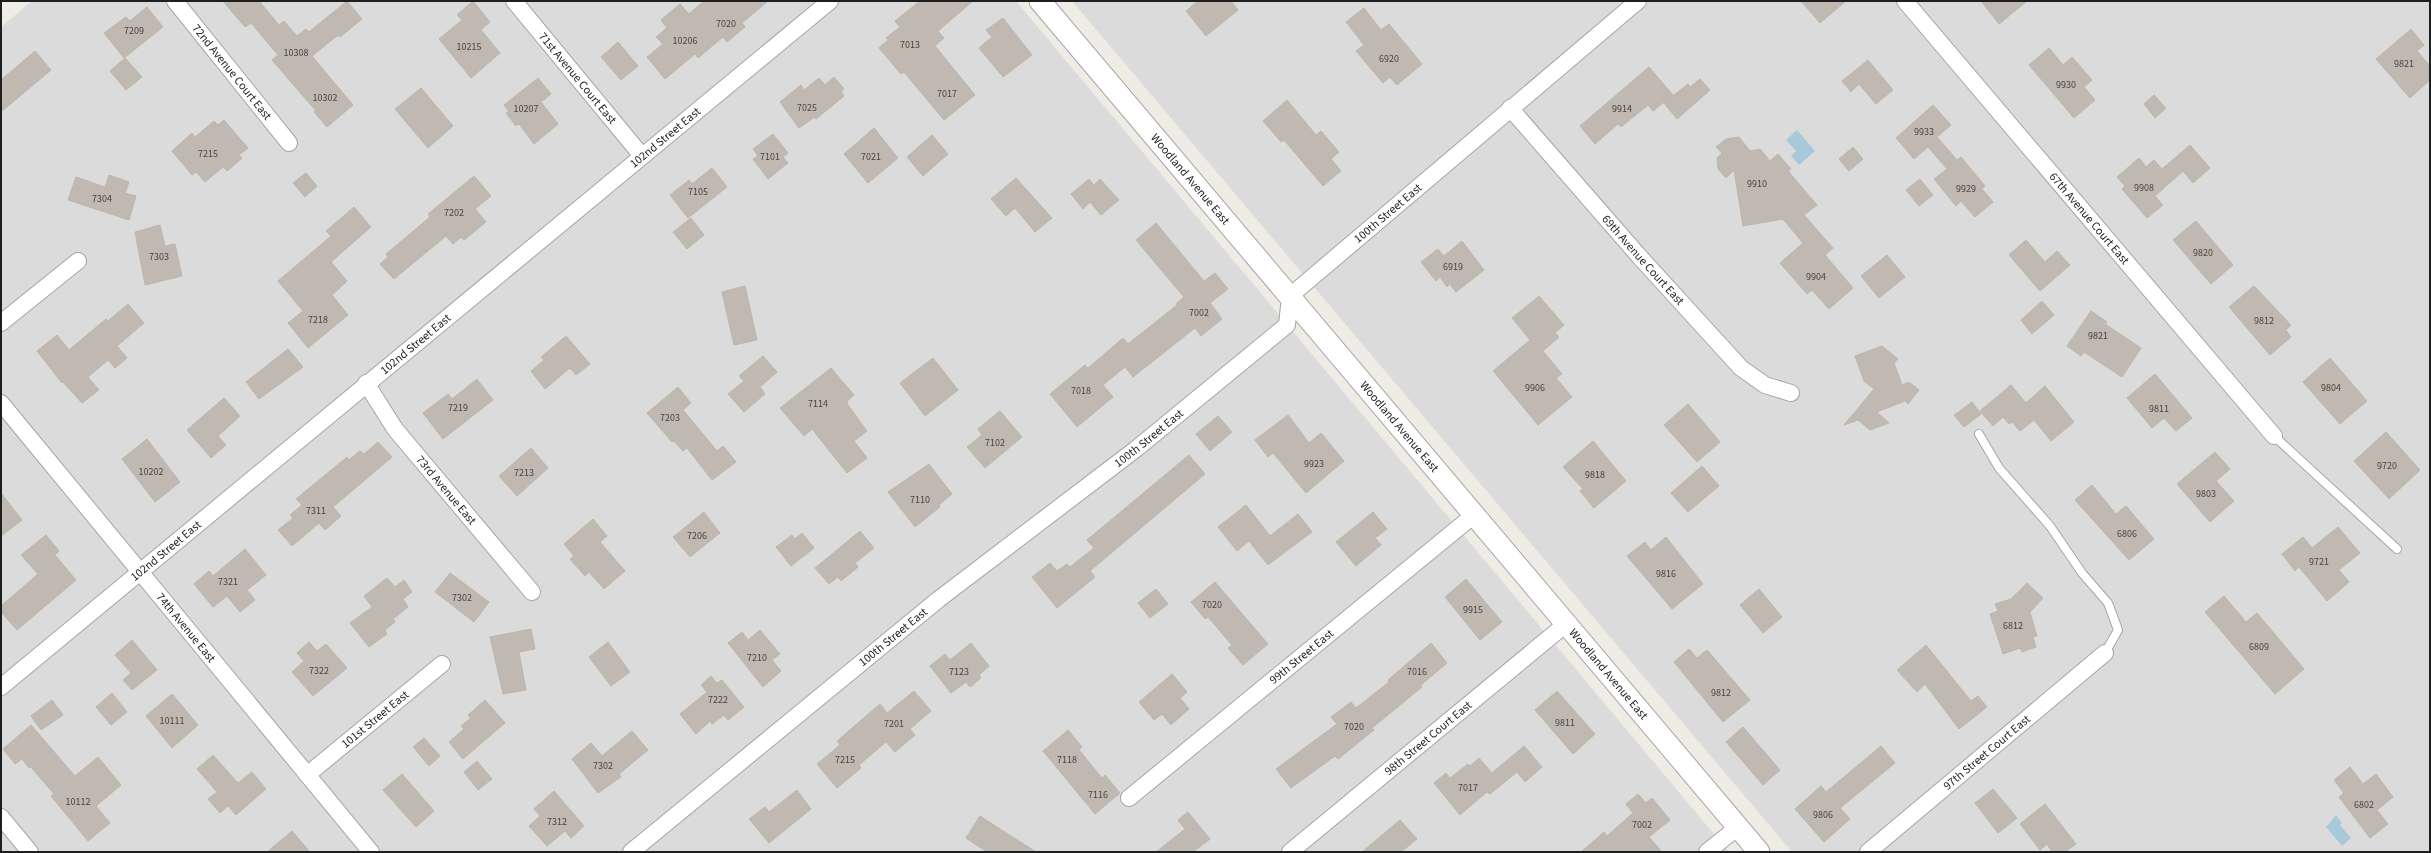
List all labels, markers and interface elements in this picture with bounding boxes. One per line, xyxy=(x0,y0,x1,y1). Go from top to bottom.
house number: 7020 xyxy=(716,17,736,31)
street label: 72nd Avenue Court East xyxy=(188,21,275,124)
house number: 7209 xyxy=(124,24,144,38)
street label: 71st Avenue Court East xyxy=(534,29,620,128)
house number: 10206 xyxy=(673,34,697,48)
house number: 7013 xyxy=(900,38,920,52)
house number: 10215 xyxy=(457,40,481,54)
house number: 10308 xyxy=(284,46,308,60)
house number: 6920 xyxy=(1379,52,1399,66)
house number: 9821 xyxy=(2394,57,2414,71)
house number: 9930 xyxy=(2056,78,2076,92)
house number: 7017 xyxy=(937,87,957,101)
house number: 10302 xyxy=(313,91,337,105)
house number: 7025 xyxy=(797,101,817,115)
house number: 10207 xyxy=(514,102,538,116)
house number: 9914 xyxy=(1612,102,1632,116)
street label: 102nd Street East xyxy=(626,103,704,172)
house number: 9933 xyxy=(1914,125,1934,139)
street label: Woodland Avenue East xyxy=(1147,130,1233,229)
house number: 7215 xyxy=(198,147,218,161)
house number: 7101 xyxy=(760,150,780,164)
house number: 7021 xyxy=(861,150,881,164)
street label: 67th Avenue Court East xyxy=(2045,169,2133,268)
house number: 9910 xyxy=(1747,177,1767,191)
street label: 100th Street East xyxy=(1350,180,1426,247)
house number: 9908 xyxy=(2134,181,2154,195)
house number: 9929 xyxy=(1956,182,1976,196)
house number: 7105 xyxy=(688,185,708,199)
house number: 7304 xyxy=(92,192,112,206)
house number: 7202 xyxy=(444,206,464,220)
street label: 69th Avenue Court East xyxy=(1598,211,1688,309)
house number: 9820 xyxy=(2193,246,2213,260)
house number: 7303 xyxy=(149,250,169,264)
house number: 6919 xyxy=(1443,260,1463,274)
house number: 9904 xyxy=(1806,270,1826,284)
house number: 7002 xyxy=(1189,306,1209,320)
street label: 102nd Street East xyxy=(377,310,455,379)
house number: 7218 xyxy=(308,313,328,327)
house number: 9812 xyxy=(2254,314,2274,328)
house number: 9821 xyxy=(2088,329,2108,343)
street label: Woodland Avenue East xyxy=(1356,378,1443,476)
house number: 9906 xyxy=(1525,381,1545,395)
house number: 9804 xyxy=(2321,381,2341,395)
house number: 7018 xyxy=(1071,384,1091,398)
house number: 7114 xyxy=(808,397,828,411)
house number: 7219 xyxy=(448,401,468,415)
house number: 9811 xyxy=(2149,402,2169,416)
street label: 100th Street East xyxy=(1111,405,1187,472)
house number: 7203 xyxy=(660,411,680,425)
house number: 7102 xyxy=(985,436,1005,450)
street label: 73rd Avenue East xyxy=(412,452,480,529)
house number: 9923 xyxy=(1304,457,1324,471)
house number: 9720 xyxy=(2377,459,2397,473)
house number: 10202 xyxy=(139,465,163,479)
house number: 7213 xyxy=(514,466,534,480)
house number: 9818 xyxy=(1585,468,1605,482)
house number: 9803 xyxy=(2196,487,2216,501)
house number: 7110 xyxy=(910,493,930,507)
house number: 7311 xyxy=(306,504,326,518)
street label: 102nd Street East xyxy=(127,517,205,585)
house number: 6806 xyxy=(2117,527,2137,541)
house number: 7206 xyxy=(687,529,707,543)
house number: 9721 xyxy=(2309,555,2329,569)
house number: 9816 xyxy=(1656,567,1676,581)
house number: 7321 xyxy=(218,575,238,589)
street label: 74th Avenue East xyxy=(152,589,219,666)
house number: 7302 xyxy=(452,591,472,605)
house number: 7020 xyxy=(1202,598,1222,612)
house number: 9915 xyxy=(1463,603,1483,617)
street label: 100th Street East xyxy=(855,604,931,671)
house number: 6812 xyxy=(2003,619,2023,633)
street label: 99th Street East xyxy=(1266,625,1338,688)
street label: Woodland Avenue East xyxy=(1565,625,1652,724)
house number: 6809 xyxy=(2249,640,2269,654)
house number: 7210 xyxy=(747,651,767,665)
house number: 7322 xyxy=(309,664,329,678)
house number: 7123 xyxy=(949,665,969,679)
house number: 7016 xyxy=(1407,665,1427,679)
house number: 9812 xyxy=(1711,686,1731,700)
street label: 101st Street East xyxy=(338,687,413,752)
house number: 7222 xyxy=(708,693,728,707)
street label: 98th Street Court East xyxy=(1381,697,1476,780)
street label: 97th Street Court East xyxy=(1940,711,2034,794)
house number: 10111 xyxy=(160,714,184,728)
house number: 9811 xyxy=(1555,716,1575,730)
house number: 7201 xyxy=(884,717,904,731)
house number: 7020 xyxy=(1344,720,1364,734)
house number: 7215 xyxy=(835,753,855,767)
house number: 7118 xyxy=(1057,753,1077,767)
house number: 7302 xyxy=(593,759,613,773)
house number: 7017 xyxy=(1458,781,1478,795)
house number: 7116 xyxy=(1088,788,1108,802)
house number: 10112 xyxy=(66,795,90,809)
house number: 6802 xyxy=(2354,798,2374,812)
house number: 9806 xyxy=(1813,808,1833,822)
house number: 7312 xyxy=(547,815,567,829)
house number: 7002 xyxy=(1632,818,1652,832)

